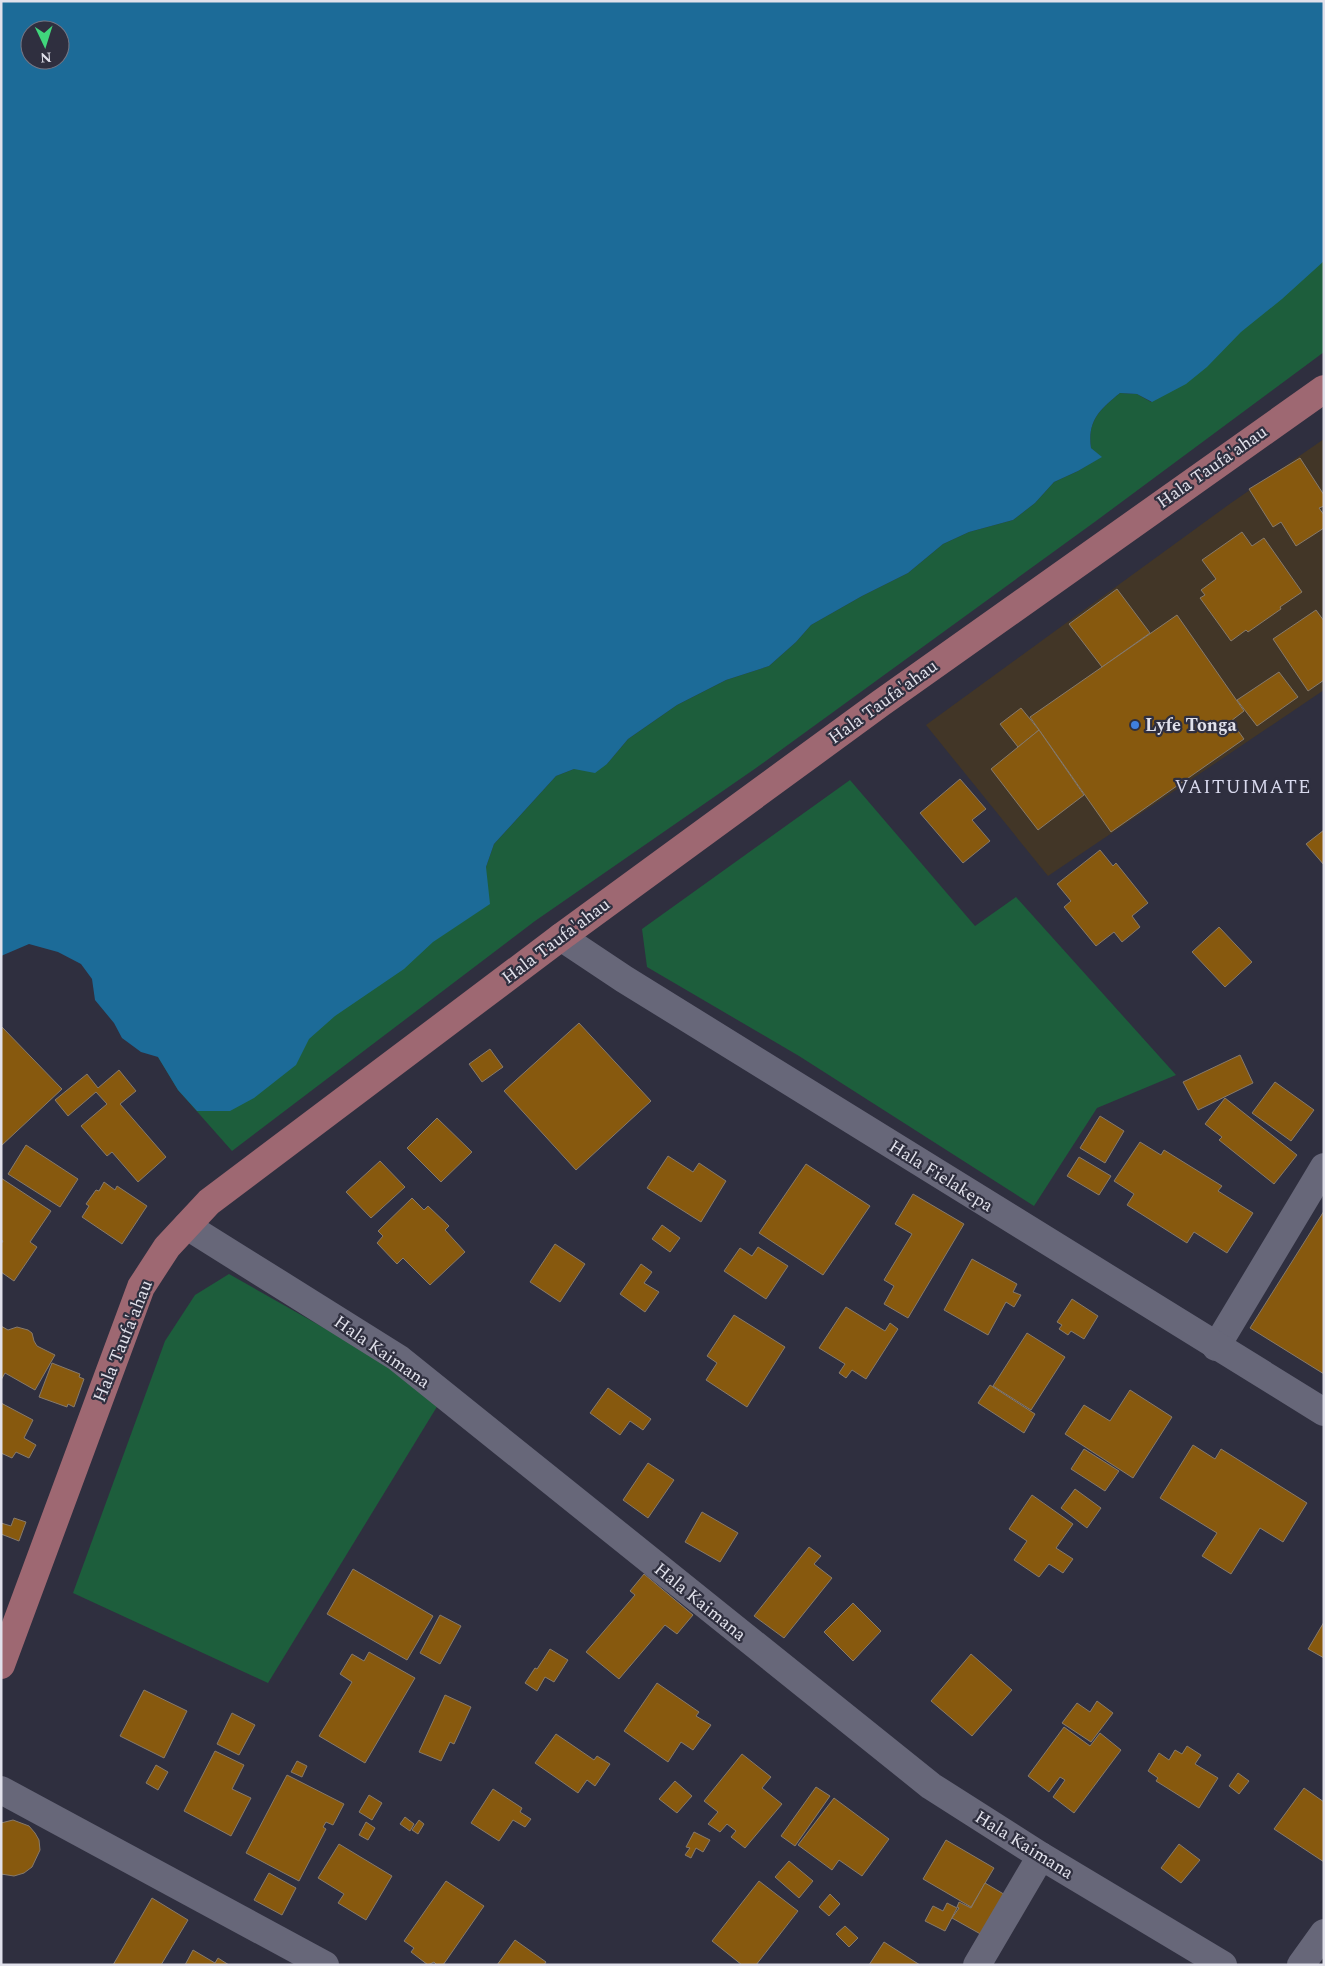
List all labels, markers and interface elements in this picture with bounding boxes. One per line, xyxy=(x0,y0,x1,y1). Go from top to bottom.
north arrow xyxy=(20,20,70,70)
text: N xyxy=(39,47,52,68)
street label: Hala Taufa'ahau xyxy=(1151,419,1273,515)
street label: Hala Taufa'ahau xyxy=(823,653,943,751)
place label: Lyfe Tonga xyxy=(1145,712,1238,739)
marker: Lyfe Tonga xyxy=(1129,719,1141,731)
district label: VAITUIMATE xyxy=(1175,773,1311,802)
street label: Hala Taufa'ahau xyxy=(496,891,616,991)
street label: Hala Fielakepa xyxy=(884,1133,999,1219)
street label: Hala Taufa'ahau xyxy=(86,1276,160,1406)
street label: Hala Kaimana xyxy=(328,1309,436,1395)
street label: Hala Kaimana xyxy=(648,1556,752,1648)
street label: Hala Kaimana xyxy=(969,1804,1079,1886)

